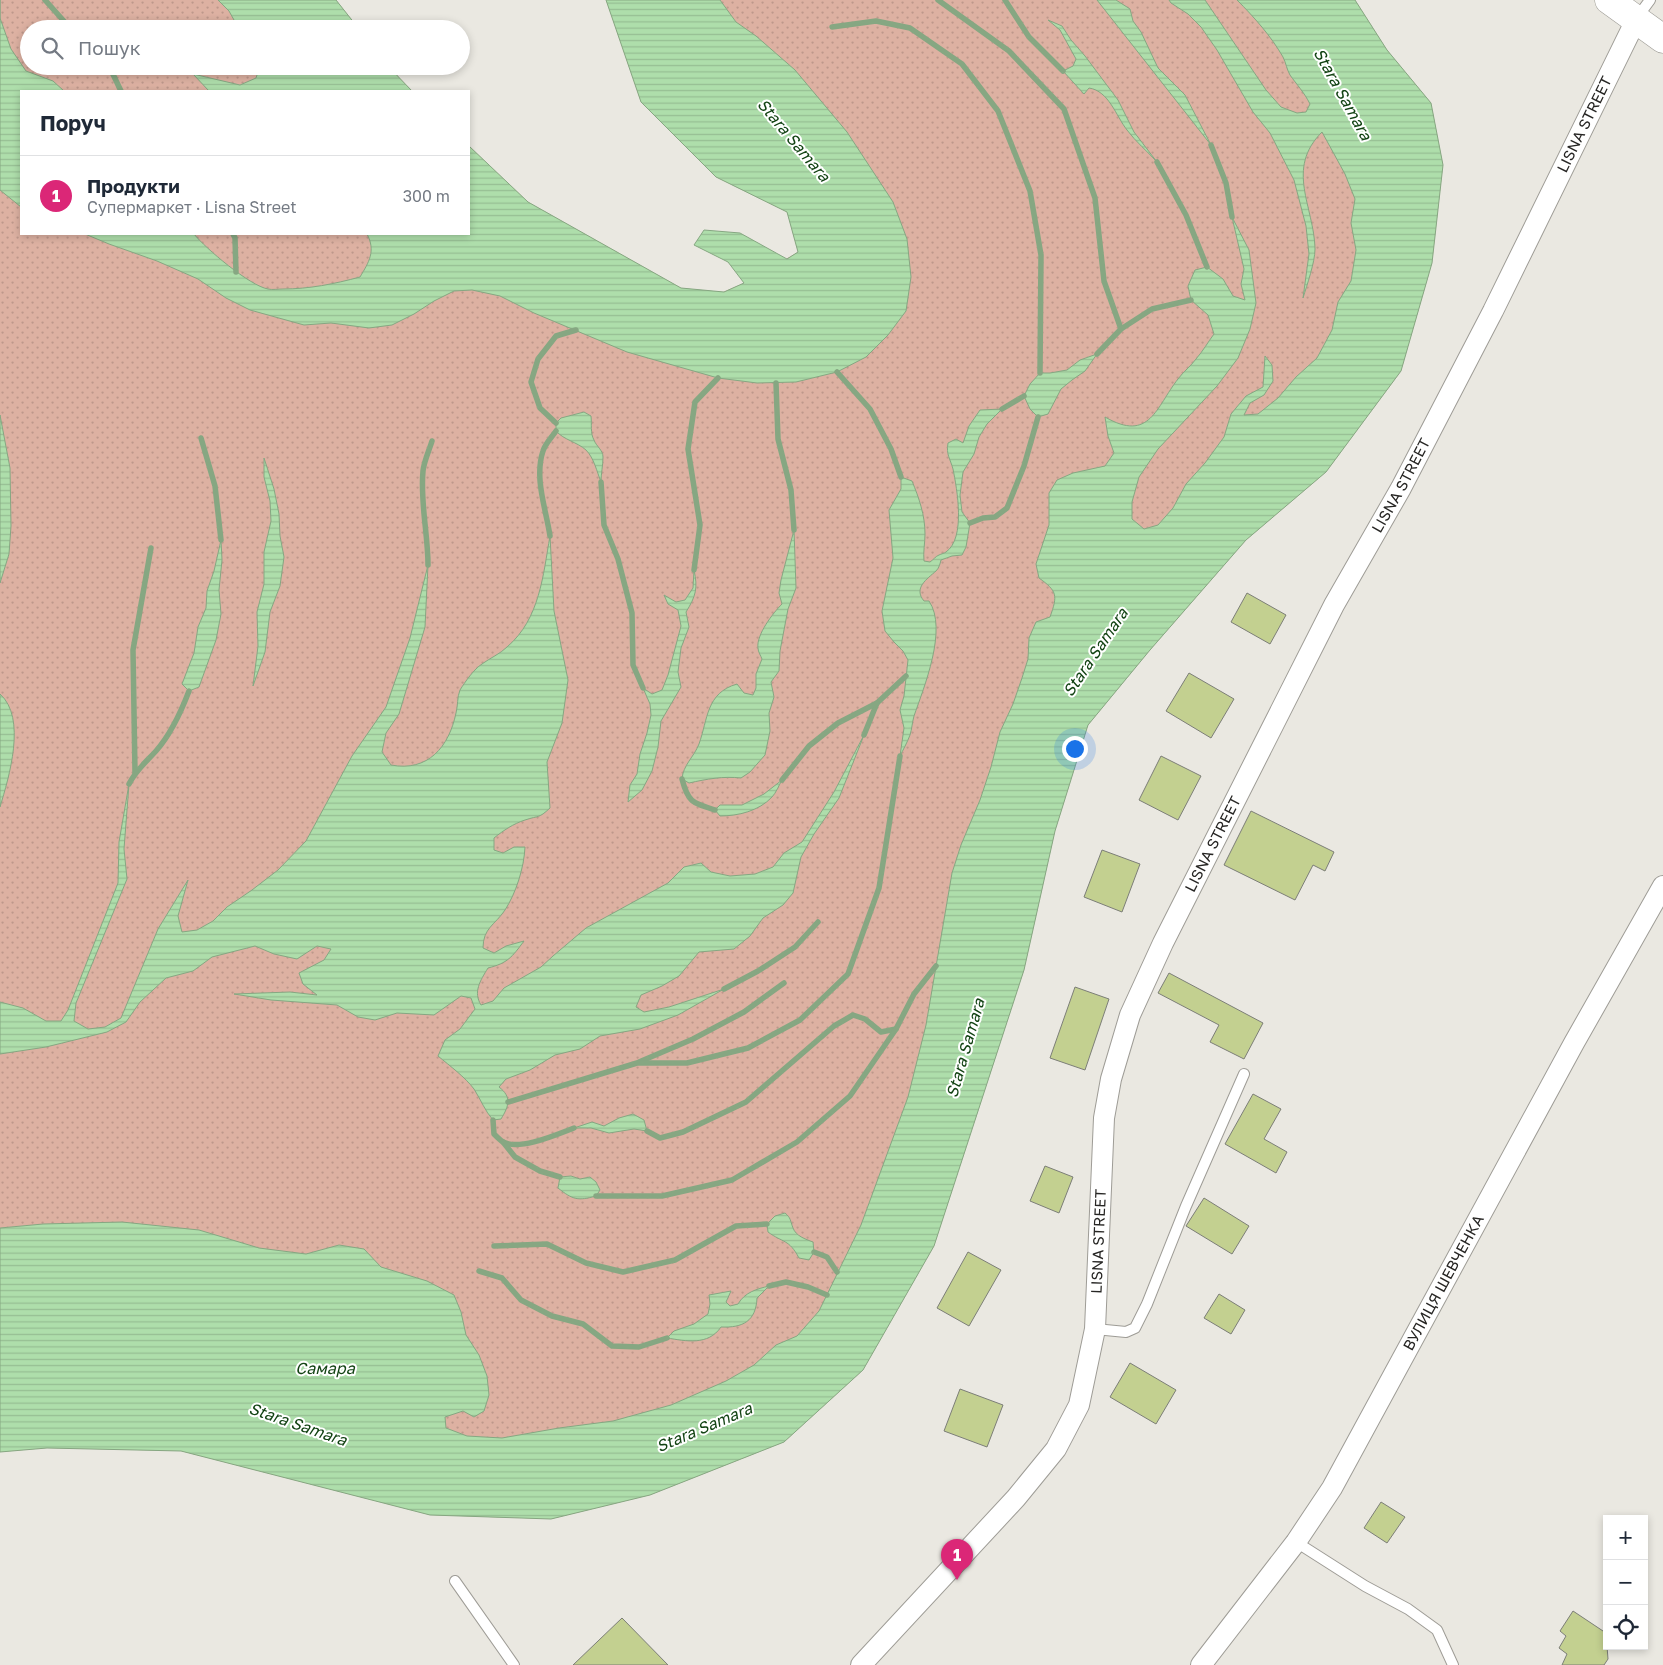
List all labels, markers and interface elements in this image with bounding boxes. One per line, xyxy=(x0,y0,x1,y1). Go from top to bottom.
search box xyxy=(20,20,470,75)
icon: search xyxy=(38,34,66,62)
text: Пошук xyxy=(78,36,141,59)
water label: Stara Samara xyxy=(1310,45,1377,144)
street label: LISNA STREET xyxy=(1553,73,1615,175)
water label: Stara Samara xyxy=(754,94,835,186)
text: Поруч xyxy=(40,110,106,136)
text: Продукти xyxy=(87,174,180,197)
text: 1 xyxy=(52,186,60,206)
text: 300 m xyxy=(403,186,450,206)
text: Супермаркет · Lisna Street xyxy=(87,197,297,217)
street label: LISNA STREET xyxy=(1367,435,1433,536)
water label: Stara Samara xyxy=(1058,603,1132,700)
your location xyxy=(1062,736,1088,762)
street label: LISNA STREET xyxy=(1180,793,1244,895)
water label: Stara Samara xyxy=(941,995,989,1100)
street label: LISNA STREET xyxy=(1087,1189,1109,1294)
street label: ВУЛИЦЯ ШЕВЧЕНКА xyxy=(1399,1211,1487,1353)
water label: Самара xyxy=(295,1358,356,1378)
water label: Stara Samara xyxy=(653,1397,756,1456)
water label: Stara Samara xyxy=(246,1398,350,1450)
map controls xyxy=(1603,1515,1648,1650)
button: + xyxy=(1603,1515,1648,1560)
pin: 1 xyxy=(941,1539,973,1580)
button: − xyxy=(1603,1560,1648,1605)
button: locate xyxy=(1603,1605,1648,1650)

